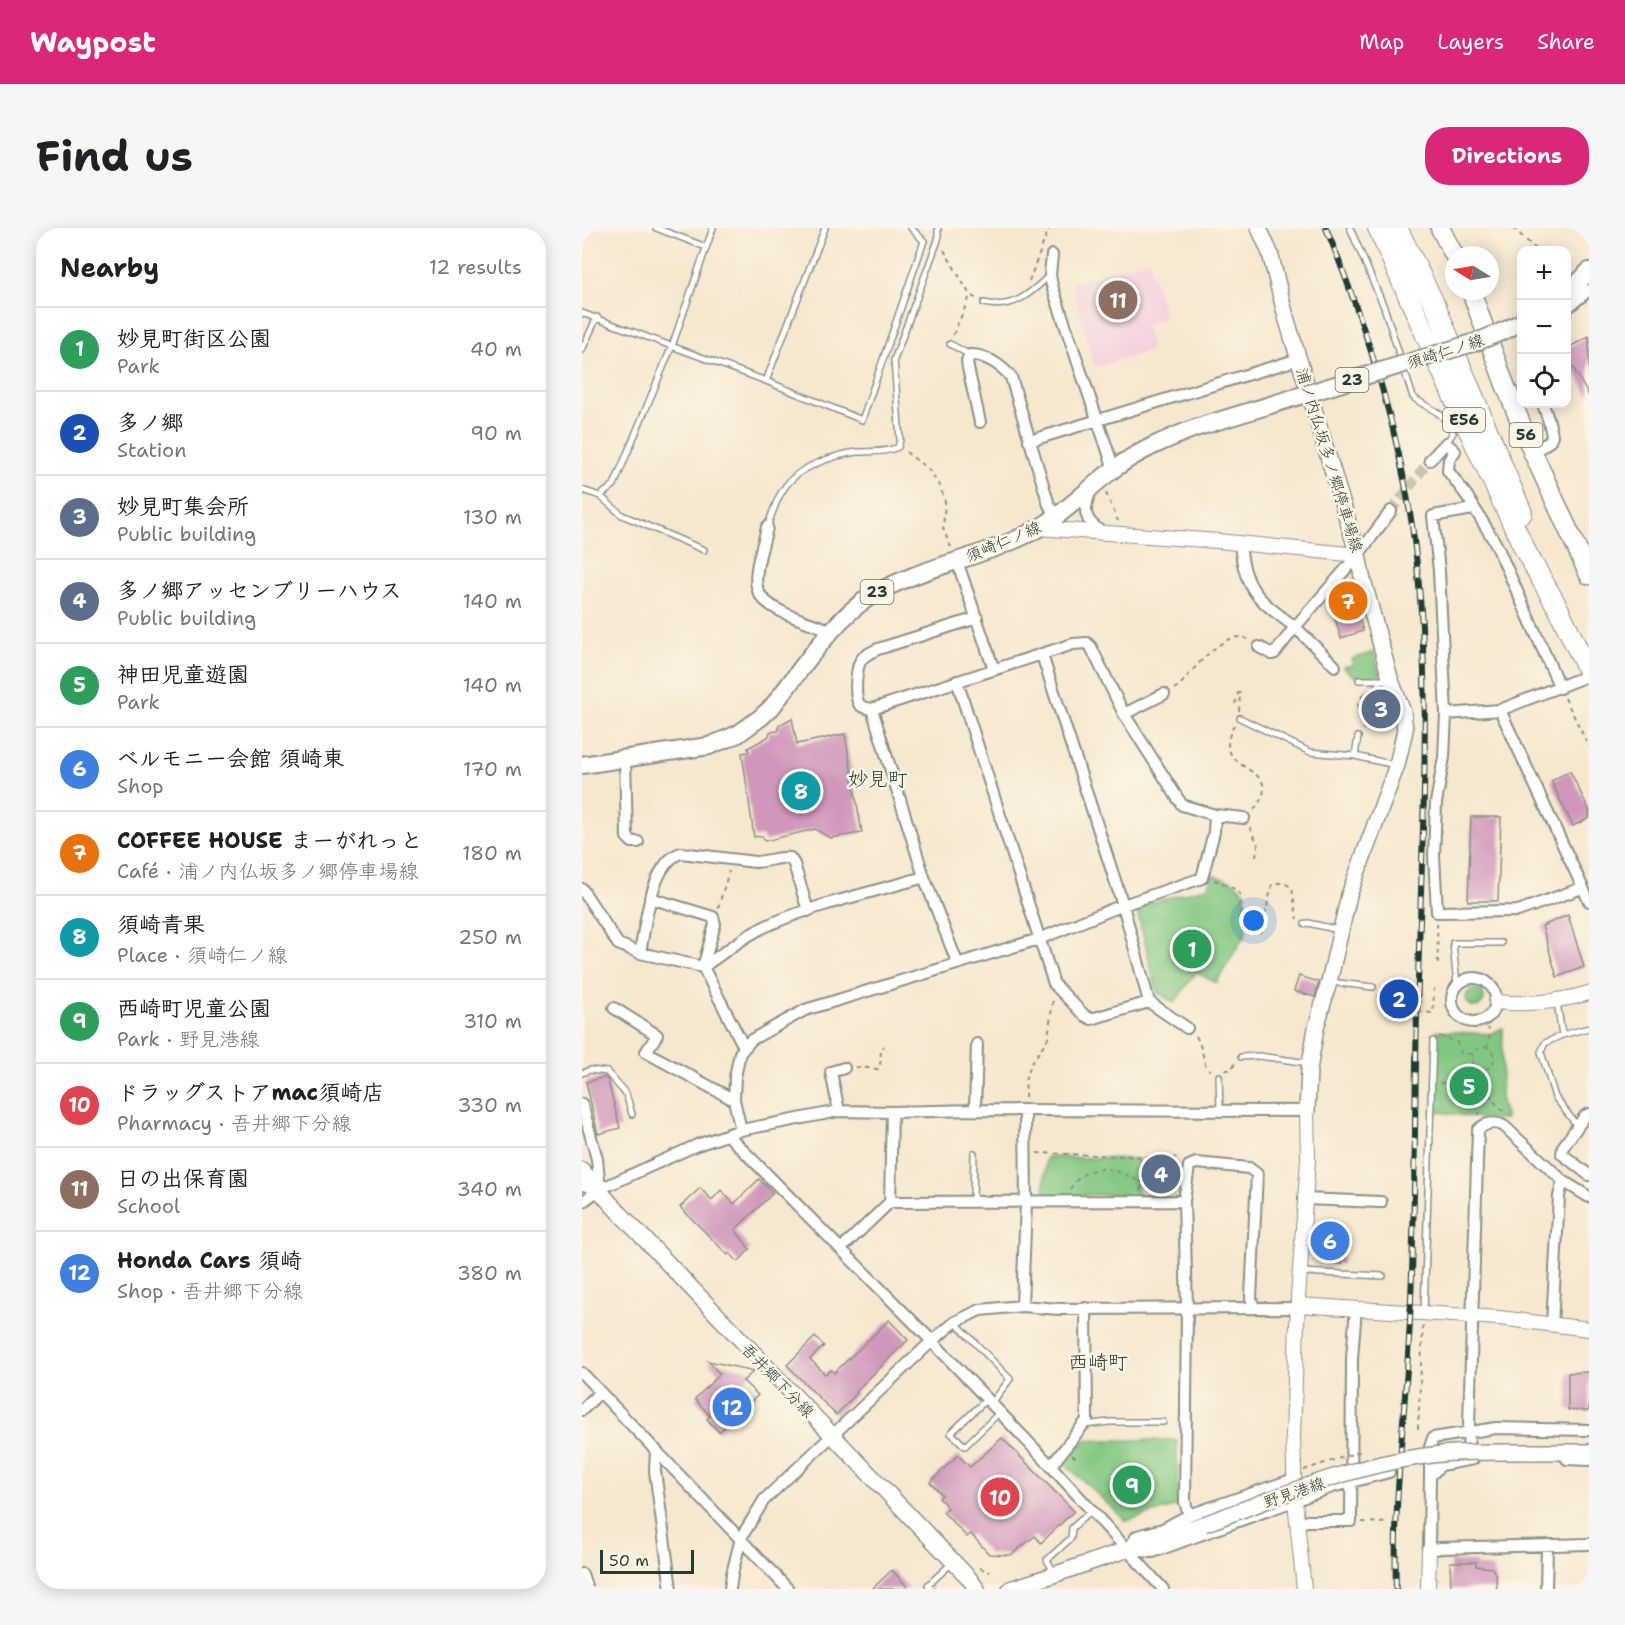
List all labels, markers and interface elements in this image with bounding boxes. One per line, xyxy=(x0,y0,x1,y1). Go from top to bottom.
text: Waypost xyxy=(30,23,156,61)
text: Map xyxy=(1359,28,1404,56)
text: Layers xyxy=(1437,28,1504,56)
text: Share xyxy=(1537,28,1595,56)
button: Directions xyxy=(1425,127,1589,185)
text: Find us xyxy=(36,128,193,184)
north arrow xyxy=(1445,246,1499,300)
map controls xyxy=(1517,246,1571,408)
button: + xyxy=(1517,246,1571,300)
text: Nearby xyxy=(60,250,159,285)
text: 12 results xyxy=(429,254,522,280)
pin: 11 xyxy=(1098,278,1138,322)
button: − xyxy=(1517,300,1571,354)
text: 妙見町街区公園 xyxy=(117,324,271,353)
street label: 須崎仁ノ線 xyxy=(1404,329,1486,374)
text: 1 xyxy=(75,336,84,362)
text: 40 m xyxy=(470,336,522,362)
text: Park xyxy=(117,353,160,379)
button: locate xyxy=(1517,354,1571,408)
street label: 浦ノ内仏坂多ノ郷停車場線 xyxy=(1291,365,1368,555)
road number: 23 xyxy=(1336,368,1368,392)
text: 多ノ郷 xyxy=(117,408,183,437)
road number: E56 xyxy=(1443,408,1485,432)
text: 2 xyxy=(73,420,87,446)
text: 90 m xyxy=(470,420,522,446)
road number: 56 xyxy=(1510,423,1542,447)
text: Station xyxy=(117,437,186,463)
text: 妙見町集会所 xyxy=(117,492,249,521)
text: 3 xyxy=(73,504,87,530)
text: 130 m xyxy=(463,504,522,530)
street label: 須崎仁ノ線 xyxy=(962,516,1044,567)
text: Public building xyxy=(117,521,256,547)
text: 多ノ郷アッセンブリーハウス xyxy=(117,576,402,605)
pin: 7 xyxy=(1328,578,1368,623)
road number: 23 xyxy=(860,580,894,604)
text: 4 xyxy=(73,588,87,614)
text: 140 m xyxy=(463,588,522,614)
text: Public building xyxy=(117,605,256,631)
text: 神田児童遊園 xyxy=(117,660,249,689)
text: 5 xyxy=(73,672,86,698)
text: 140 m xyxy=(463,672,522,698)
pin: 3 xyxy=(1362,686,1400,732)
text: Park xyxy=(117,689,160,715)
text: ベルモニー会館 須崎東 xyxy=(117,744,345,773)
text: 6 xyxy=(73,756,87,782)
text: 170 m xyxy=(463,756,522,782)
district label: 妙見町 xyxy=(848,766,908,792)
pin: 8 xyxy=(782,768,820,814)
text: Shop xyxy=(117,773,164,799)
text: COFFEE HOUSE まーがれっと xyxy=(117,826,422,855)
text: 7 xyxy=(73,840,87,866)
text: 180 m xyxy=(462,840,522,866)
text: Café · 浦ノ内仏坂多ノ郷停車場線 xyxy=(117,858,418,884)
your location xyxy=(1239,906,1268,935)
text: 須崎青果 xyxy=(117,910,205,939)
text: 8 xyxy=(73,924,87,950)
text: 250 m xyxy=(458,924,522,950)
pin: 1 xyxy=(1172,926,1212,972)
text: Place · 須崎仁ノ線 xyxy=(117,942,287,968)
pin: 2 xyxy=(1380,976,1418,1022)
text: 西崎町児童公園 xyxy=(117,994,271,1023)
text: 9 xyxy=(73,1008,87,1034)
text: 310 m xyxy=(463,1008,522,1034)
text: Park · 野見港線 xyxy=(117,1026,259,1052)
pin: 5 xyxy=(1450,1064,1488,1108)
text: ドラッグストアmac須崎店 xyxy=(117,1078,384,1107)
text: 10 xyxy=(68,1092,91,1118)
text: 330 m xyxy=(458,1092,522,1118)
text: Pharmacy · 吾井郷下分線 xyxy=(117,1110,351,1136)
pin: 4 xyxy=(1142,1152,1180,1196)
text: 日の出保育園 xyxy=(117,1164,249,1193)
text: 11 xyxy=(71,1176,88,1202)
text: 340 m xyxy=(457,1176,522,1202)
text: School xyxy=(117,1193,180,1219)
pin: 6 xyxy=(1310,1218,1350,1264)
text: Honda Cars 須崎 xyxy=(117,1246,302,1275)
text: 12 xyxy=(68,1260,91,1286)
text: 380 m xyxy=(457,1260,522,1286)
text: Shop · 吾井郷下分線 xyxy=(117,1278,303,1304)
street label: 吾井郷下分線 xyxy=(737,1339,819,1422)
district label: 西崎町 xyxy=(1068,1349,1128,1375)
pin: 12 xyxy=(712,1384,752,1430)
pin: 9 xyxy=(1112,1462,1152,1508)
street label: 野見港線 xyxy=(1260,1472,1328,1513)
pin: 10 xyxy=(980,1474,1020,1520)
scale bar xyxy=(600,1547,694,1574)
text: 50 m xyxy=(609,1550,649,1571)

